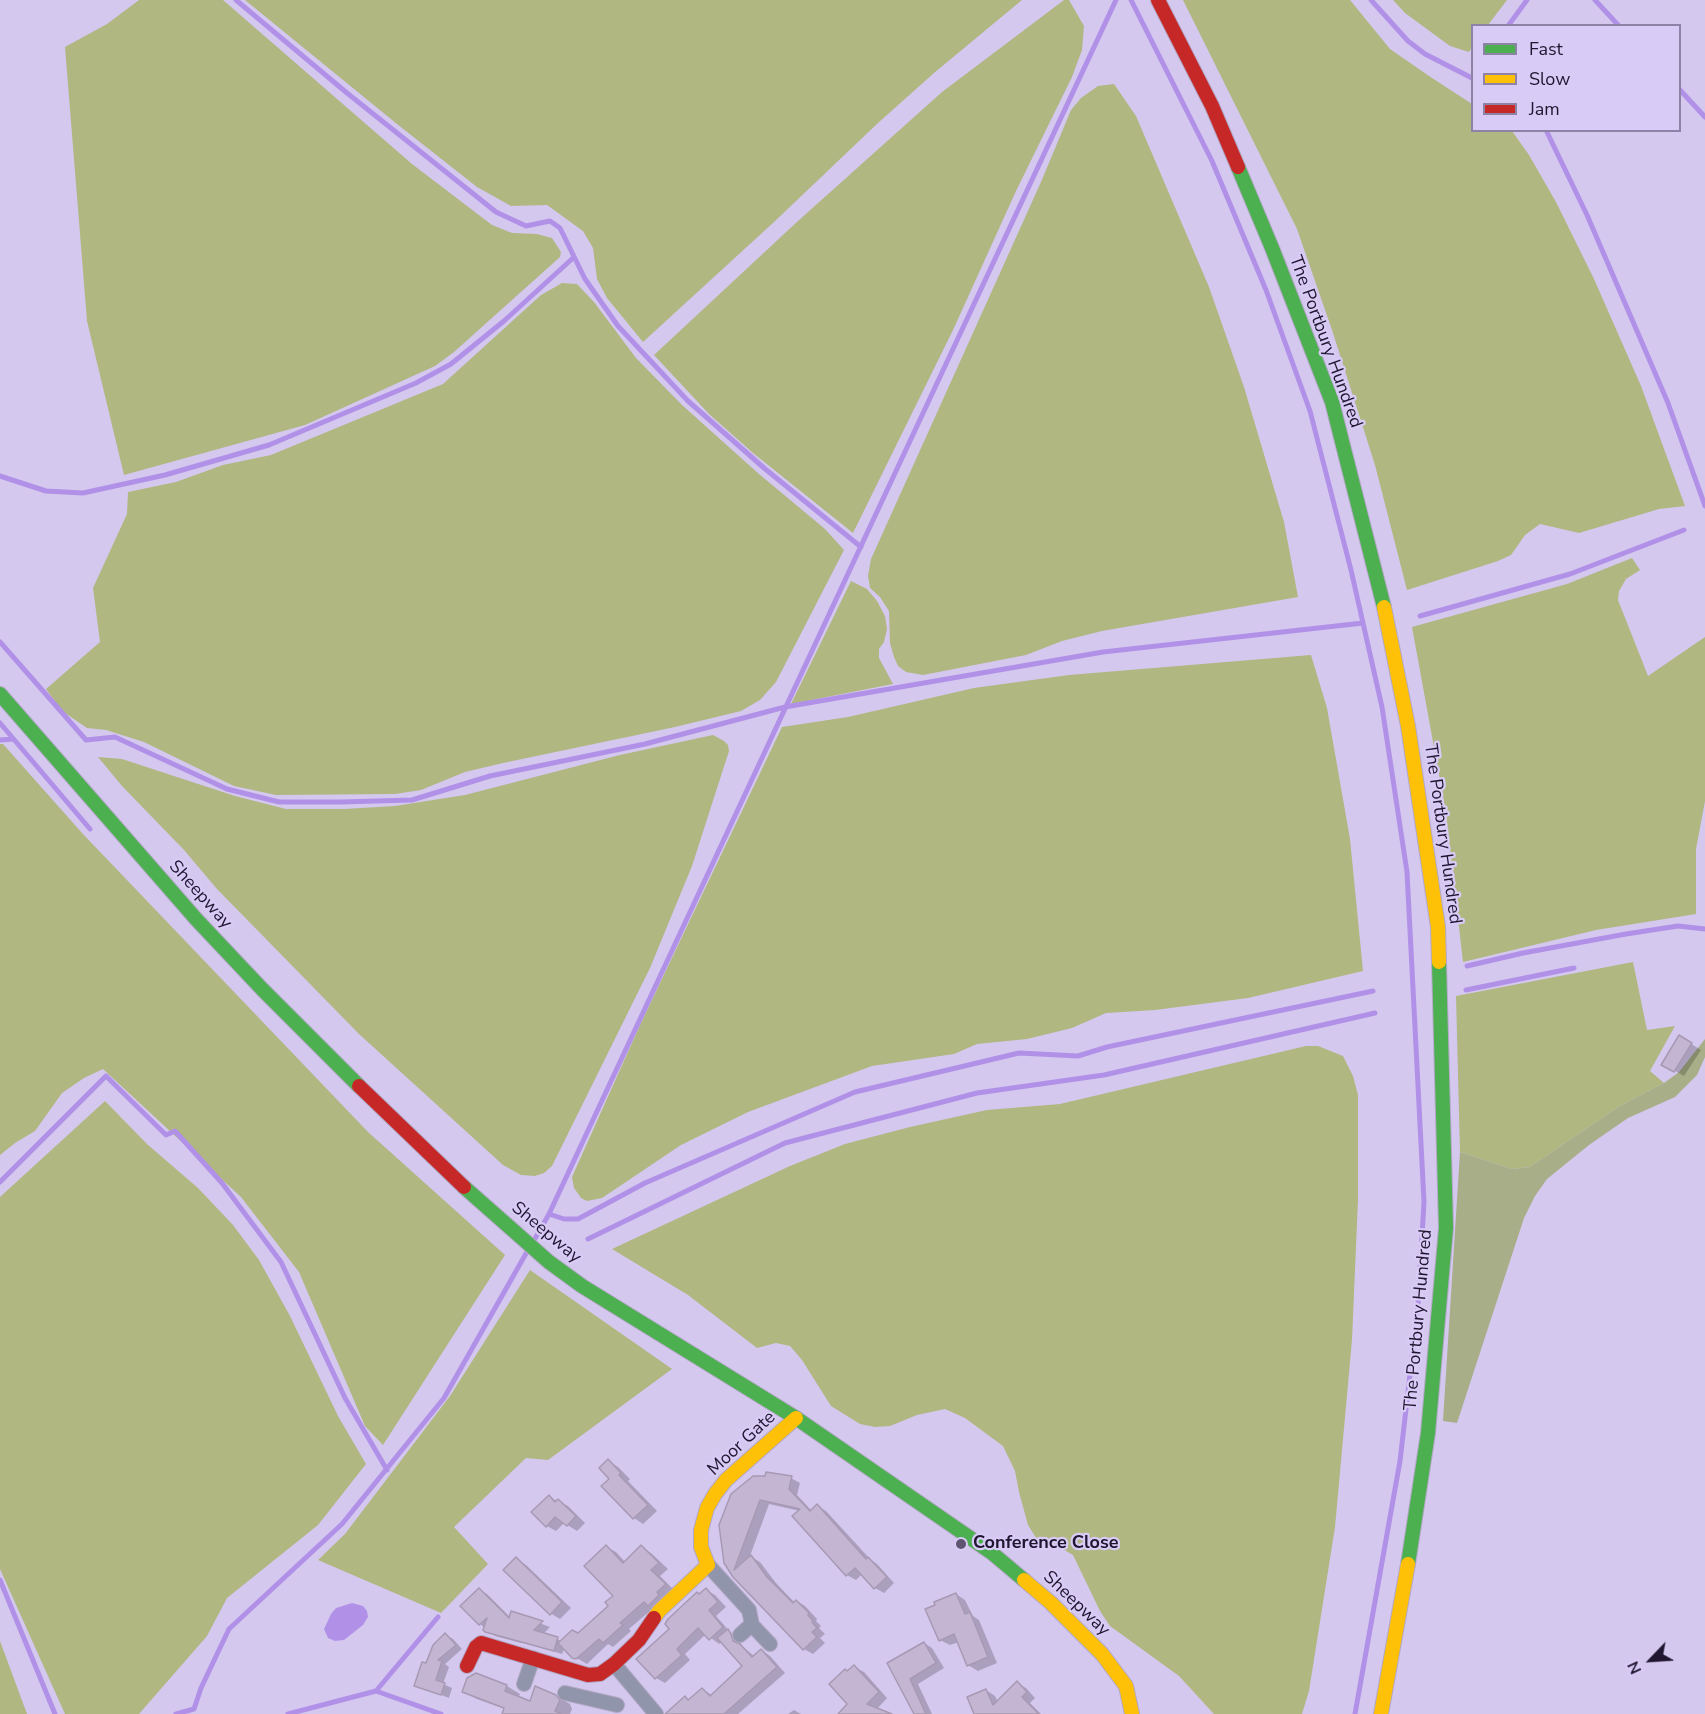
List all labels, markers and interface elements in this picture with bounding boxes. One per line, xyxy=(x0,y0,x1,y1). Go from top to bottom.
legend xyxy=(1471,24,1681,132)
text: Fast xyxy=(1529,37,1563,61)
text: Slow xyxy=(1529,67,1570,91)
text: Jam xyxy=(1529,97,1560,121)
street label: The Portbury Hundred xyxy=(1284,253,1366,431)
street label: The Portbury Hundred xyxy=(1419,742,1465,926)
street label: Sheepway xyxy=(164,856,236,934)
street label: Sheepway xyxy=(507,1198,585,1268)
street label: The Portbury Hundred xyxy=(1400,1228,1438,1412)
street label: Moor Gate xyxy=(704,1407,780,1481)
place label: Conference Close xyxy=(973,1533,1118,1555)
marker: Conference Close xyxy=(954,1537,968,1551)
street label: Sheepway xyxy=(1038,1567,1114,1641)
north arrow xyxy=(1621,1630,1681,1690)
text: N xyxy=(1622,1658,1647,1678)

